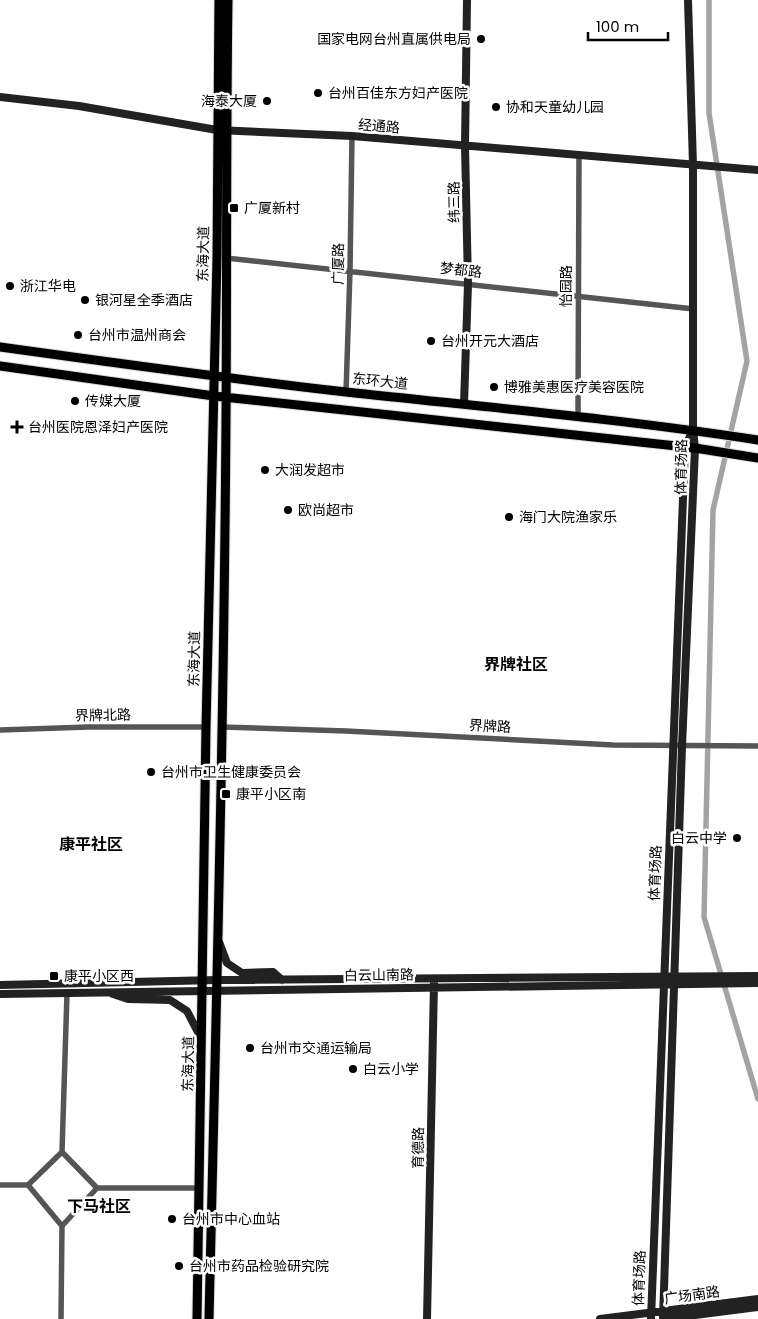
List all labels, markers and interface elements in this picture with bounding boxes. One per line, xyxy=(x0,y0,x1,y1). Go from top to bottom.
scale bar xyxy=(588,10,668,42)
text: 100 m xyxy=(596,16,639,37)
place label: 国家电网台州直属供电局 xyxy=(317,29,471,49)
marker: 国家电网台州直属供电局 xyxy=(475,33,487,45)
place label: 台州百佳东方妇产医院 xyxy=(328,83,468,103)
marker: 台州百佳东方妇产医院 xyxy=(312,87,324,99)
place label: 海泰大厦 xyxy=(201,91,257,111)
marker: 海泰大厦 xyxy=(261,95,273,107)
place label: 协和天童幼儿园 xyxy=(506,97,604,117)
marker: 协和天童幼儿园 xyxy=(490,101,502,113)
street label: 经通路 xyxy=(357,114,401,138)
street label: 纬三路 xyxy=(444,181,464,223)
place label: 广厦新村 xyxy=(244,198,300,218)
marker: 广厦新村 xyxy=(228,202,240,214)
street label: 东海大道 xyxy=(193,226,213,282)
street label: 广厦路 xyxy=(328,243,348,285)
street label: 梦都路 xyxy=(439,258,483,282)
street label: 怡园路 xyxy=(556,265,576,307)
place label: 浙江华电 xyxy=(20,276,76,296)
marker: 浙江华电 xyxy=(4,280,16,292)
place label: 银河星全季酒店 xyxy=(95,290,193,310)
marker: 银河星全季酒店 xyxy=(79,294,91,306)
place label: 台州市温州商会 xyxy=(88,325,186,345)
marker: 台州市温州商会 xyxy=(72,329,84,341)
place label: 台州开元大酒店 xyxy=(441,331,539,351)
marker: 台州开元大酒店 xyxy=(425,335,437,347)
street label: 东环大道 xyxy=(351,368,409,394)
place label: 博雅美惠医疗美容医院 xyxy=(504,377,644,397)
marker: 博雅美惠医疗美容医院 xyxy=(488,381,500,393)
place label: 传媒大厦 xyxy=(85,391,141,411)
marker: 传媒大厦 xyxy=(69,395,81,407)
place label: 台州医院恩泽妇产医院 xyxy=(28,417,168,437)
marker: 台州医院恩泽妇产医院 xyxy=(10,420,24,434)
street label: 体育场路 xyxy=(671,439,691,495)
place label: 大润发超市 xyxy=(275,460,345,480)
marker: 大润发超市 xyxy=(259,464,271,476)
place label: 欧尚超市 xyxy=(298,500,354,520)
marker: 欧尚超市 xyxy=(282,504,294,516)
place label: 海门大院渔家乐 xyxy=(519,507,617,527)
marker: 海门大院渔家乐 xyxy=(503,511,515,523)
street label: 东海大道 xyxy=(184,631,204,687)
district label: 界牌社区 xyxy=(484,653,548,676)
street label: 界牌北路 xyxy=(75,705,131,725)
street label: 界牌路 xyxy=(469,715,511,737)
place label: 台州市卫生健康委员会 xyxy=(161,762,301,782)
marker: 台州市卫生健康委员会 xyxy=(145,766,157,778)
place label: 康平小区南 xyxy=(236,784,306,804)
marker: 康平小区南 xyxy=(220,788,232,800)
place label: 白云中学 xyxy=(671,828,727,848)
marker: 白云中学 xyxy=(731,832,743,844)
district label: 康平社区 xyxy=(59,833,123,856)
street label: 体育场路 xyxy=(644,845,666,901)
street label: 白云山南路 xyxy=(344,964,414,986)
place label: 康平小区西 xyxy=(64,966,134,986)
marker: 康平小区西 xyxy=(48,970,60,982)
street label: 东海大道 xyxy=(178,1036,198,1092)
place label: 台州市交通运输局 xyxy=(260,1038,372,1058)
marker: 台州市交通运输局 xyxy=(244,1042,256,1054)
place label: 白云小学 xyxy=(363,1059,419,1079)
marker: 白云小学 xyxy=(347,1063,359,1075)
street label: 育德路 xyxy=(408,1127,428,1169)
district label: 下马社区 xyxy=(67,1195,131,1218)
place label: 台州市中心血站 xyxy=(182,1209,280,1229)
marker: 台州市中心血站 xyxy=(166,1213,178,1225)
street label: 体育场路 xyxy=(628,1250,650,1306)
place label: 台州市药品检验研究院 xyxy=(189,1256,329,1276)
marker: 台州市药品检验研究院 xyxy=(173,1260,185,1272)
street label: 广场南路 xyxy=(663,1281,721,1309)

